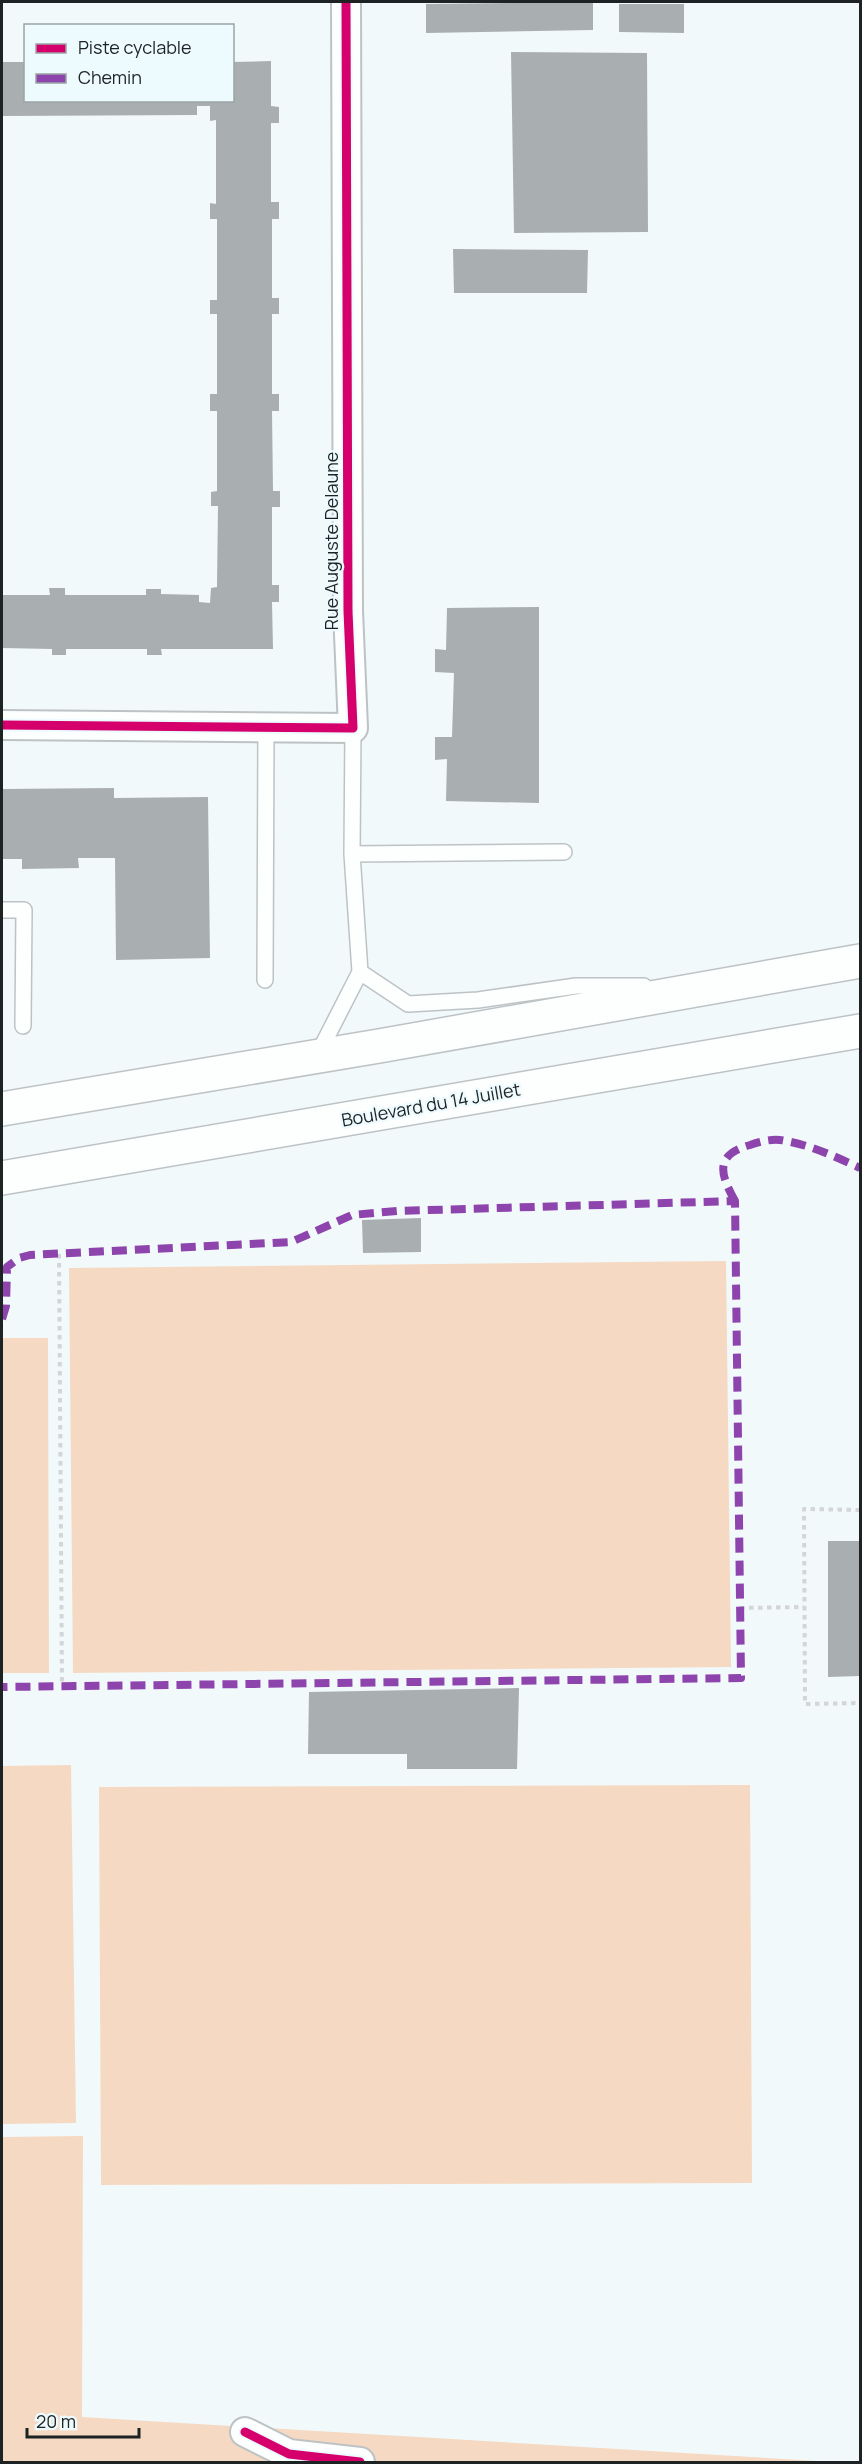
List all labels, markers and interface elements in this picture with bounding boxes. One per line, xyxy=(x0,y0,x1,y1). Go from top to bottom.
legend xyxy=(24,24,234,102)
text: Piste cyclable xyxy=(78,35,192,59)
text: Chemin xyxy=(78,65,142,89)
street label: Rue Auguste Delaune xyxy=(319,452,343,630)
street label: Boulevard du 14 Juillet xyxy=(339,1076,522,1132)
scale bar xyxy=(27,2401,140,2439)
text: 20 m xyxy=(36,2409,76,2433)

